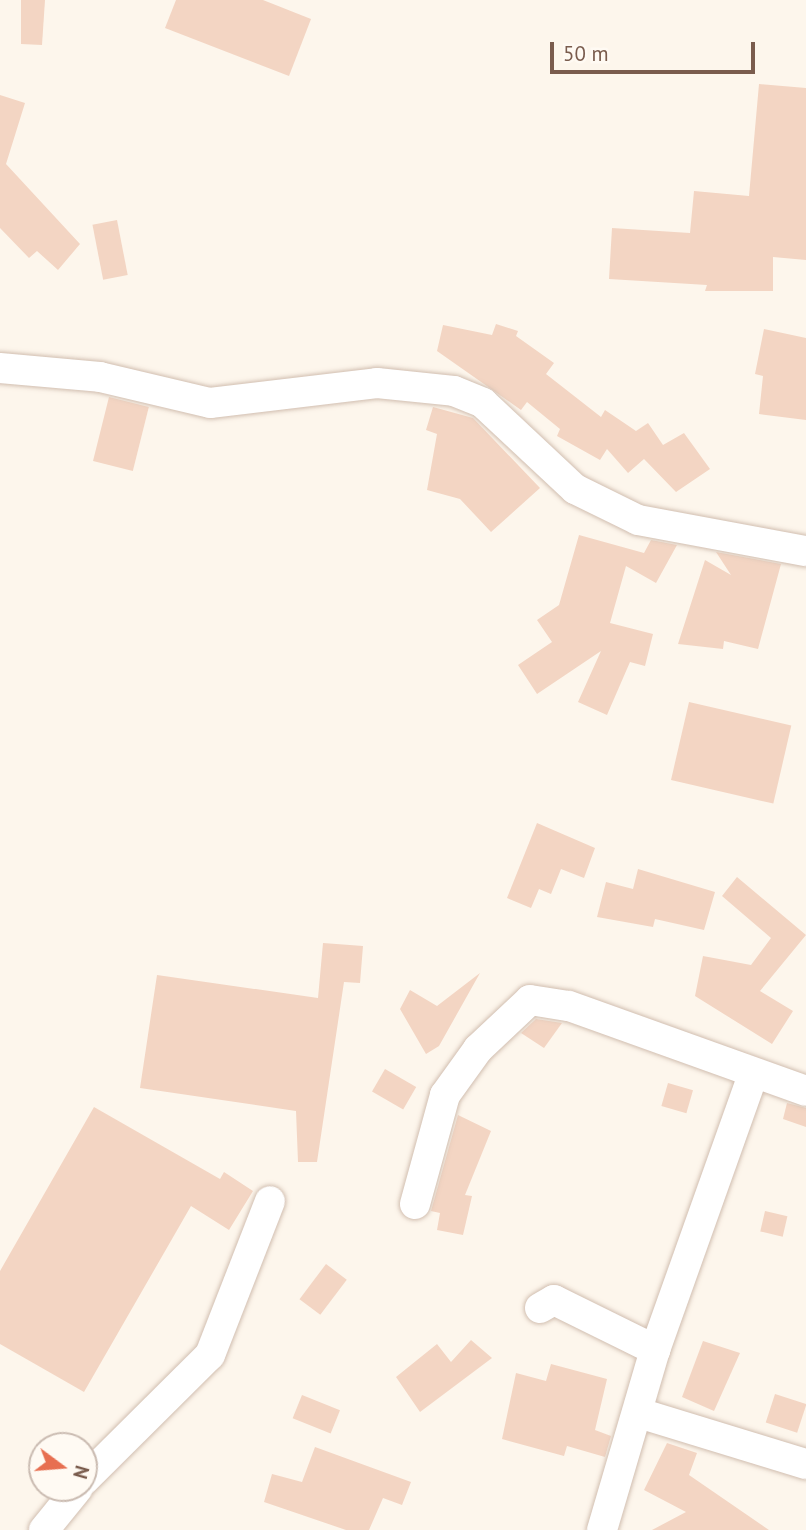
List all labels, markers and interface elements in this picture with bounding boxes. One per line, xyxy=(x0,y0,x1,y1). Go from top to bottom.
scale bar xyxy=(554,28,759,72)
text: 50 m xyxy=(563,40,609,67)
north arrow xyxy=(28,1432,98,1502)
text: N xyxy=(68,1463,95,1482)

